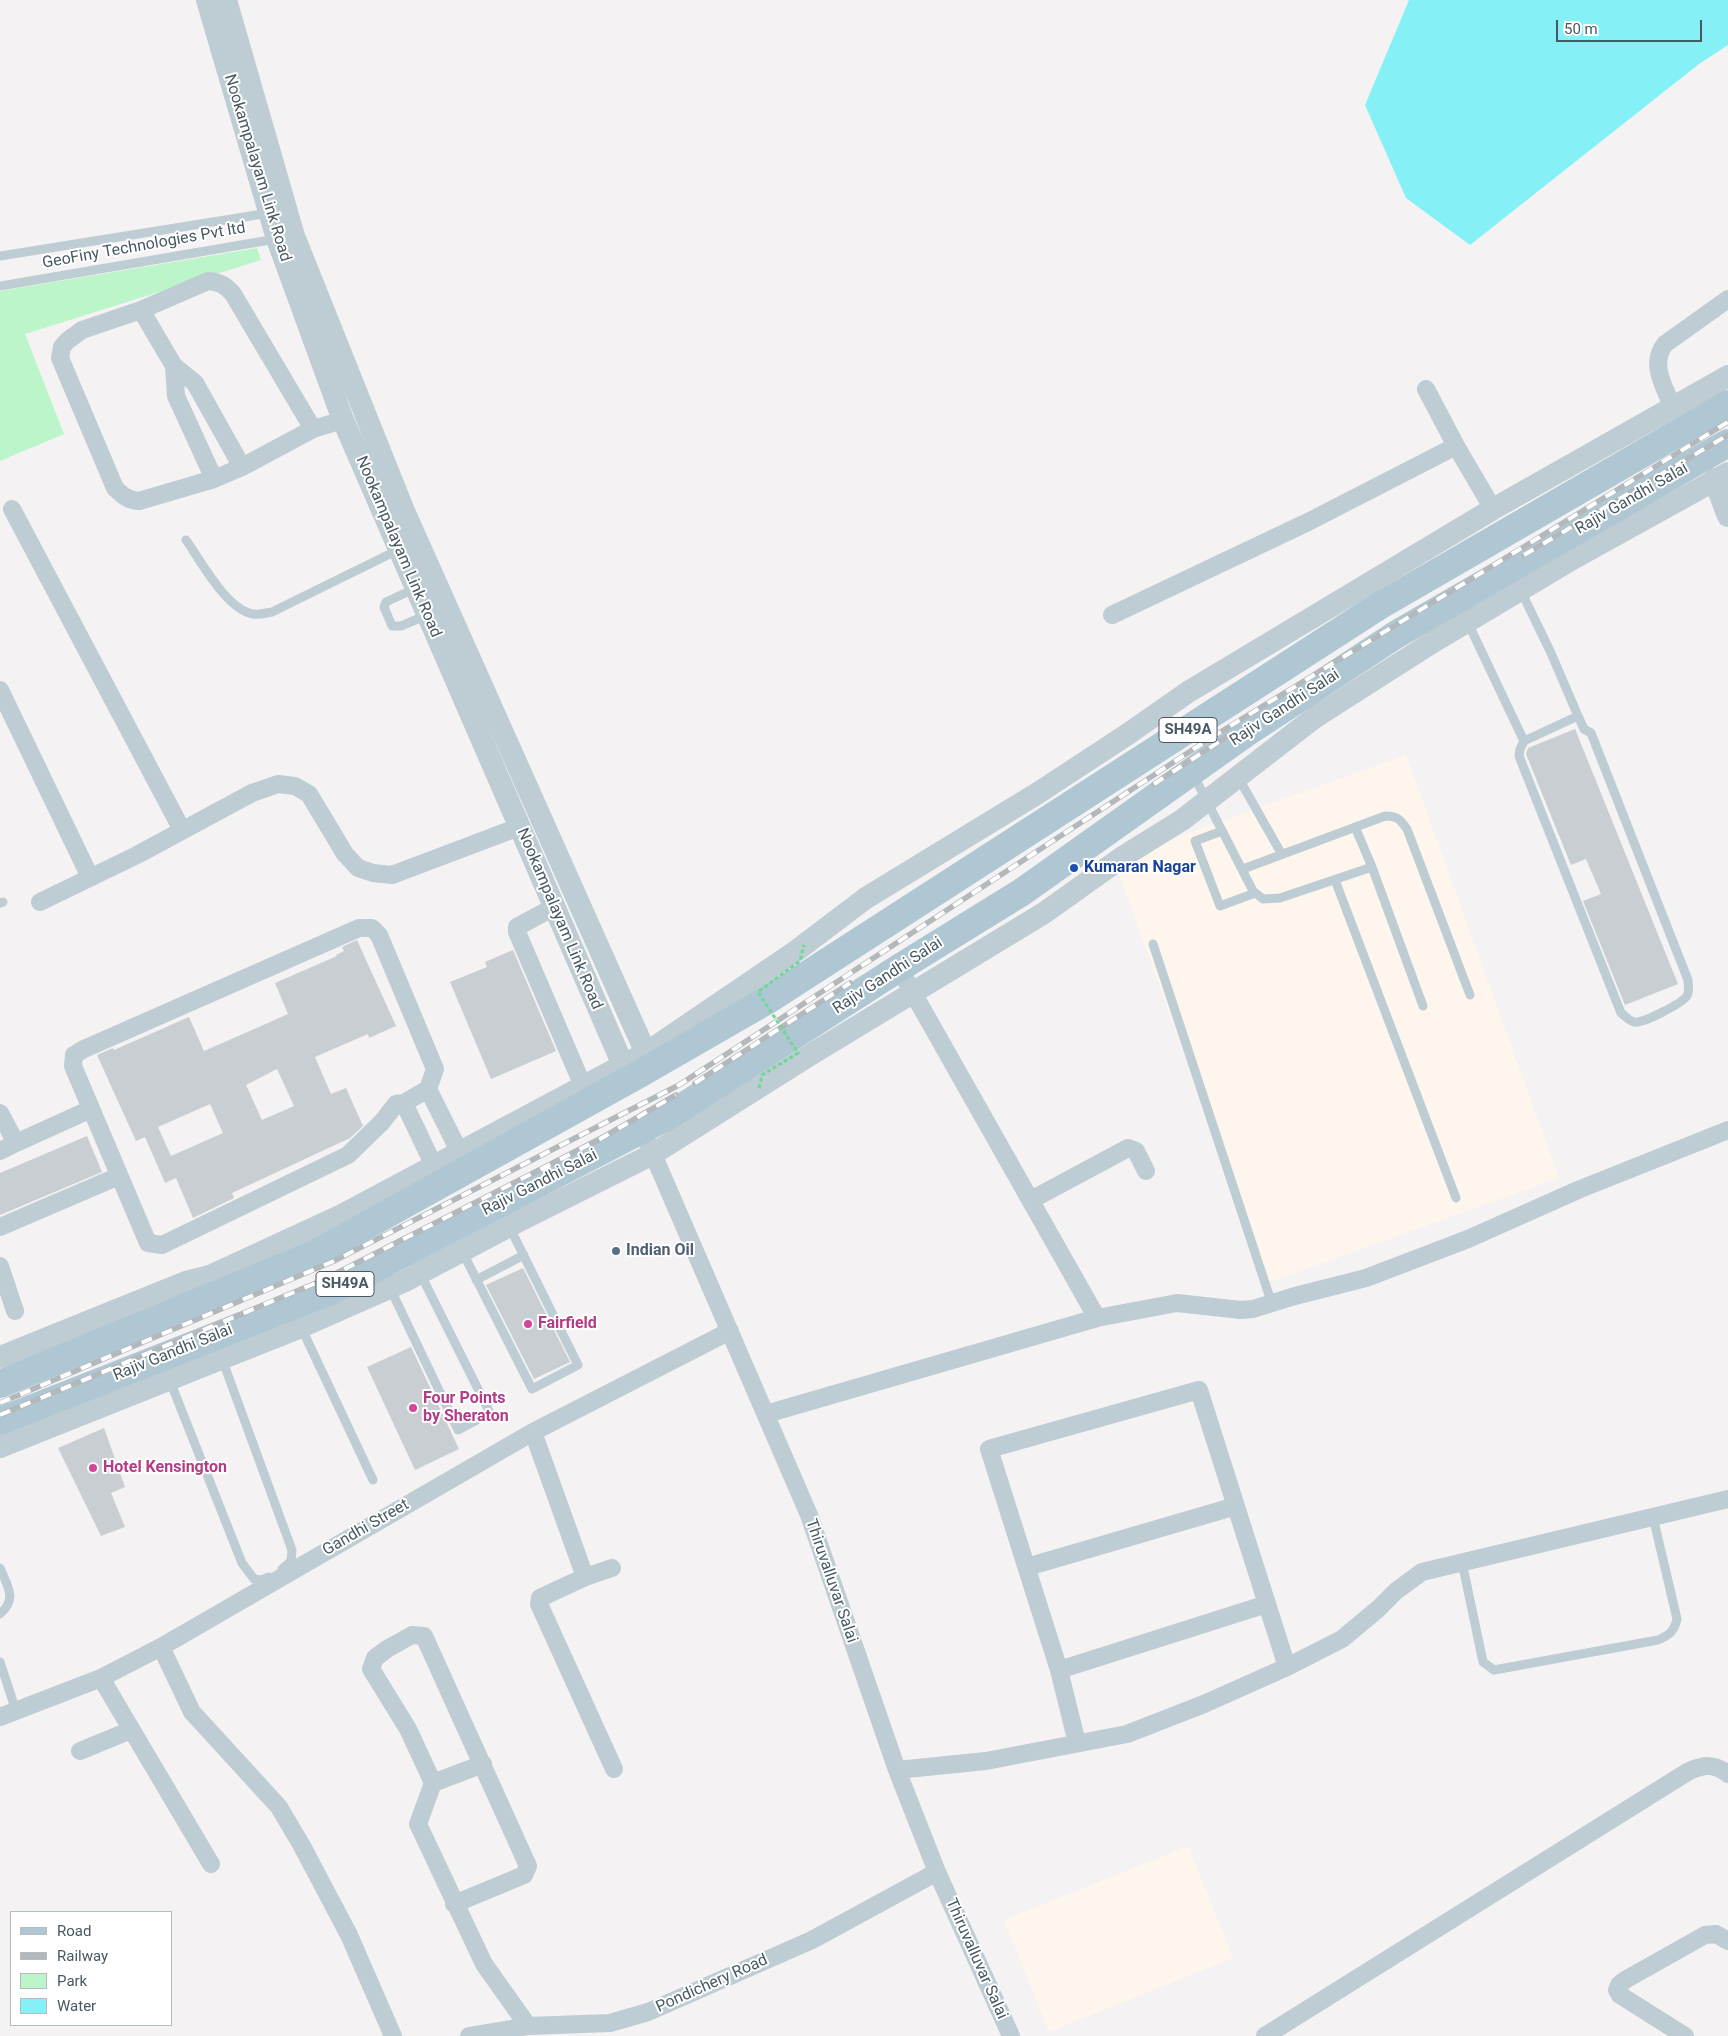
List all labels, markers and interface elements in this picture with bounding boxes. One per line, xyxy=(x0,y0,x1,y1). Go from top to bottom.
scale bar xyxy=(1558,10,1704,42)
text: 50 m xyxy=(1564,20,1598,38)
street label: Nookampalayam Link Road xyxy=(219,72,295,264)
street label: GeoFiny Technologies Pvt ltd xyxy=(41,219,247,273)
street label: Nookampalayam Link Road xyxy=(351,454,445,640)
street label: Rajiv Gandhi Salai xyxy=(1572,459,1692,539)
street label: Rajiv Gandhi Salai xyxy=(1227,665,1343,751)
road number: SH49A xyxy=(1159,718,1217,742)
street label: Nookampalayam Link Road xyxy=(512,826,606,1012)
place label: Kumaran Nagar xyxy=(1084,858,1196,878)
marker: Kumaran Nagar xyxy=(1068,862,1080,874)
street label: Rajiv Gandhi Salai xyxy=(830,933,946,1019)
street label: Rajiv Gandhi Salai xyxy=(479,1146,601,1220)
place label: Indian Oil xyxy=(626,1241,694,1261)
marker: Indian Oil xyxy=(610,1245,622,1257)
road number: SH49A xyxy=(316,1272,374,1296)
place label: Fairfield xyxy=(538,1314,597,1334)
marker: Fairfield xyxy=(522,1318,534,1330)
street label: Rajiv Gandhi Salai xyxy=(111,1320,235,1386)
place label: Four Points by Sheraton xyxy=(423,1389,509,1427)
marker: Four Points by Sheraton xyxy=(407,1402,419,1414)
place label: Hotel Kensington xyxy=(103,1458,227,1478)
marker: Hotel Kensington xyxy=(87,1462,99,1474)
street label: Gandhi Street xyxy=(319,1496,413,1560)
street label: Thiruvalluvar Salai xyxy=(801,1516,861,1646)
street label: Thiruvalluvar Salai xyxy=(941,1896,1011,2022)
legend xyxy=(10,1911,172,2026)
text: Road xyxy=(57,1922,91,1940)
text: Railway xyxy=(57,1947,108,1965)
street label: Pondichery Road xyxy=(653,1951,771,2017)
text: Park xyxy=(57,1972,87,1990)
text: Water xyxy=(57,1997,96,2015)

